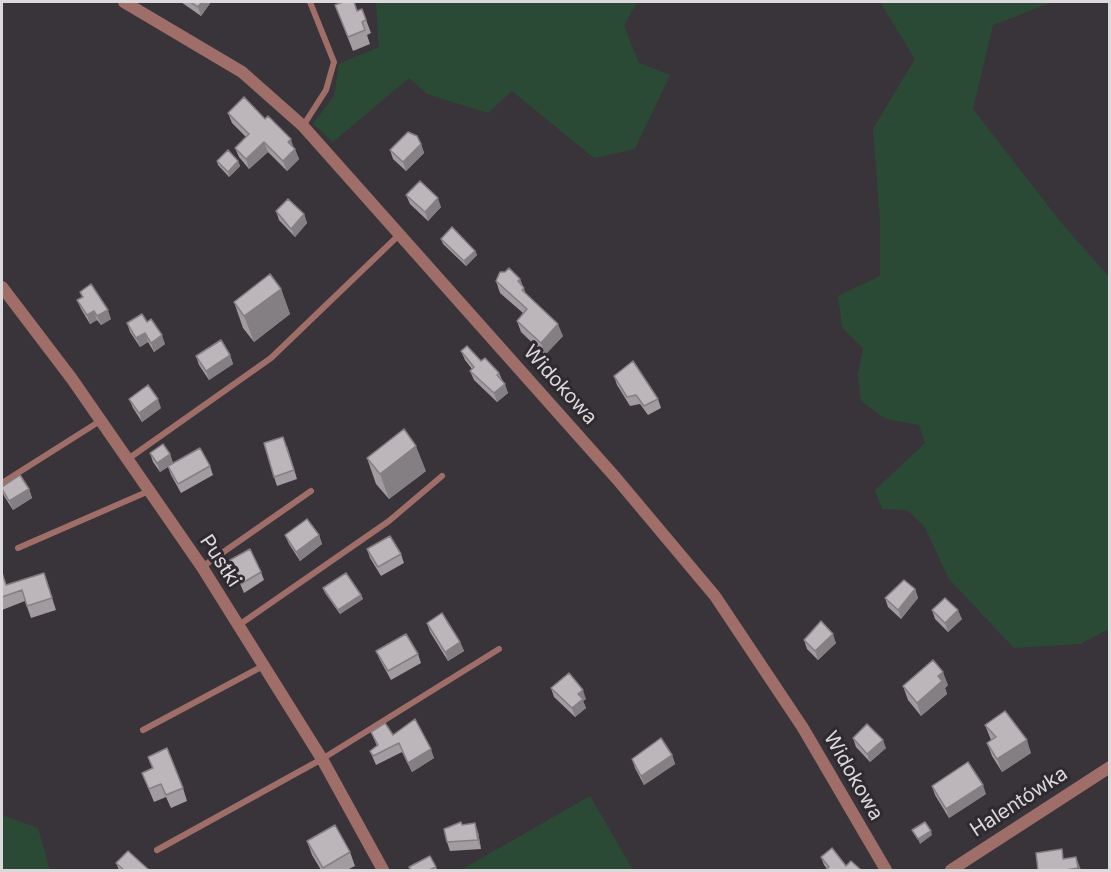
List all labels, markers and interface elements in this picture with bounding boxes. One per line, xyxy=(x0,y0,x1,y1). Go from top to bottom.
street label: Widokowa xyxy=(518,340,602,430)
street label: Pustki xyxy=(194,530,246,592)
street label: Widokowa xyxy=(818,727,888,825)
street label: Halentówka xyxy=(966,762,1072,842)

